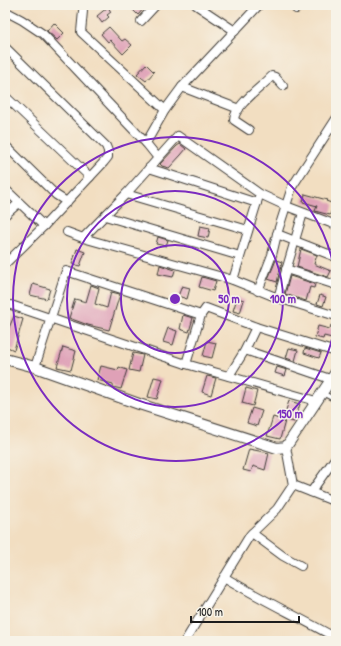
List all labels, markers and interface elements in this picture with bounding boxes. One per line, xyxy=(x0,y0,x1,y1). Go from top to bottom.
text: 50 m xyxy=(218,290,240,307)
text: 100 m xyxy=(270,290,296,307)
centre of rings xyxy=(168,292,182,306)
text: 150 m xyxy=(277,405,303,422)
scale bar xyxy=(191,598,299,624)
text: 100 m xyxy=(197,603,223,620)

